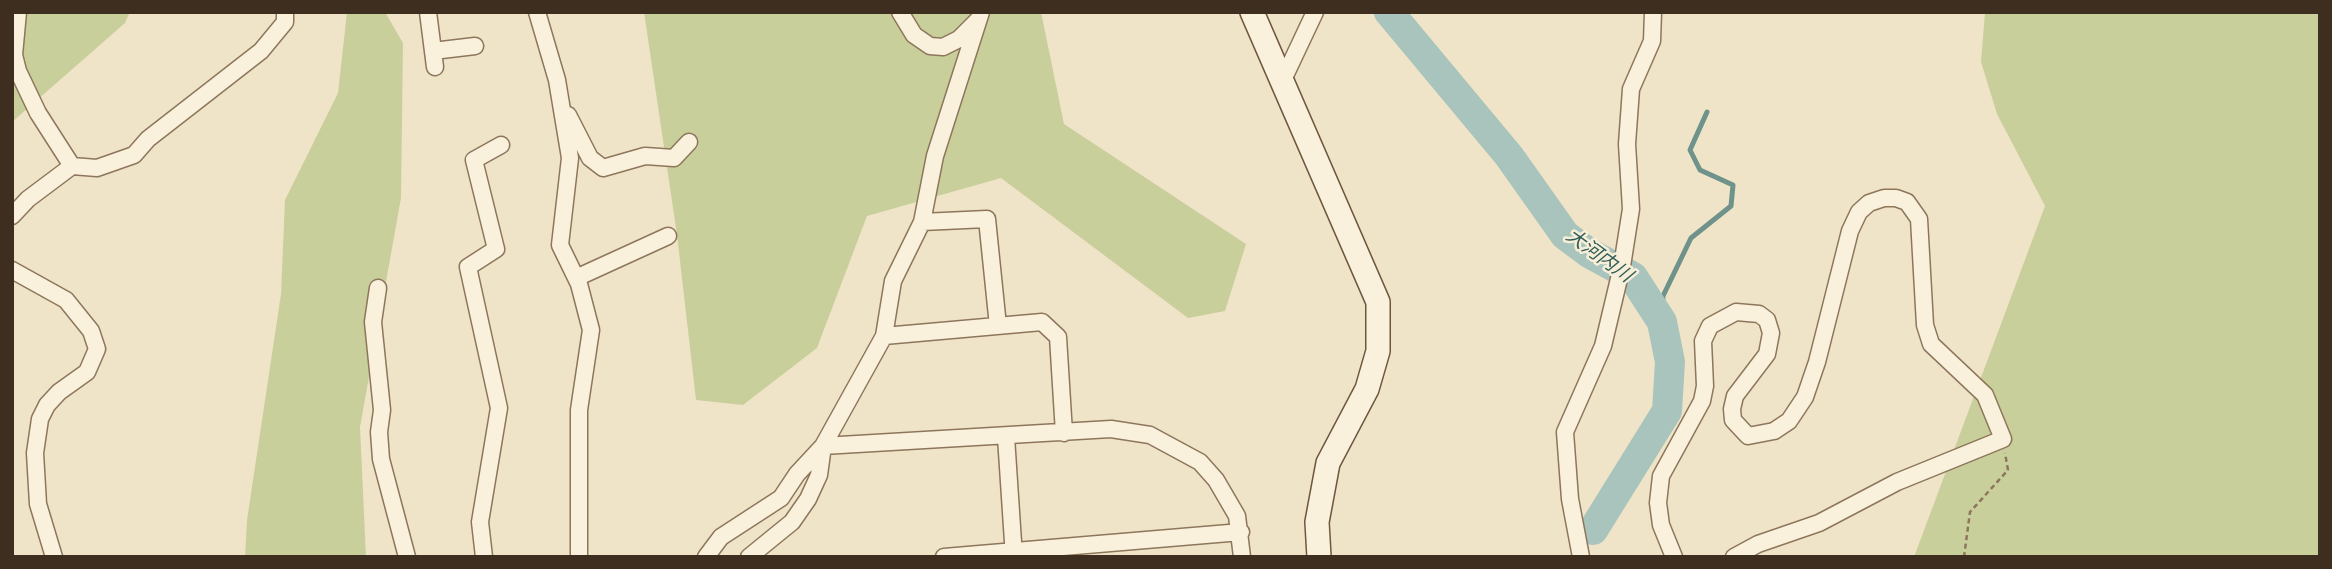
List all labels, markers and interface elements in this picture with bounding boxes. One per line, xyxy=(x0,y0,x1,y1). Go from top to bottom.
water label: 大河内川 xyxy=(1562,224,1636,288)

